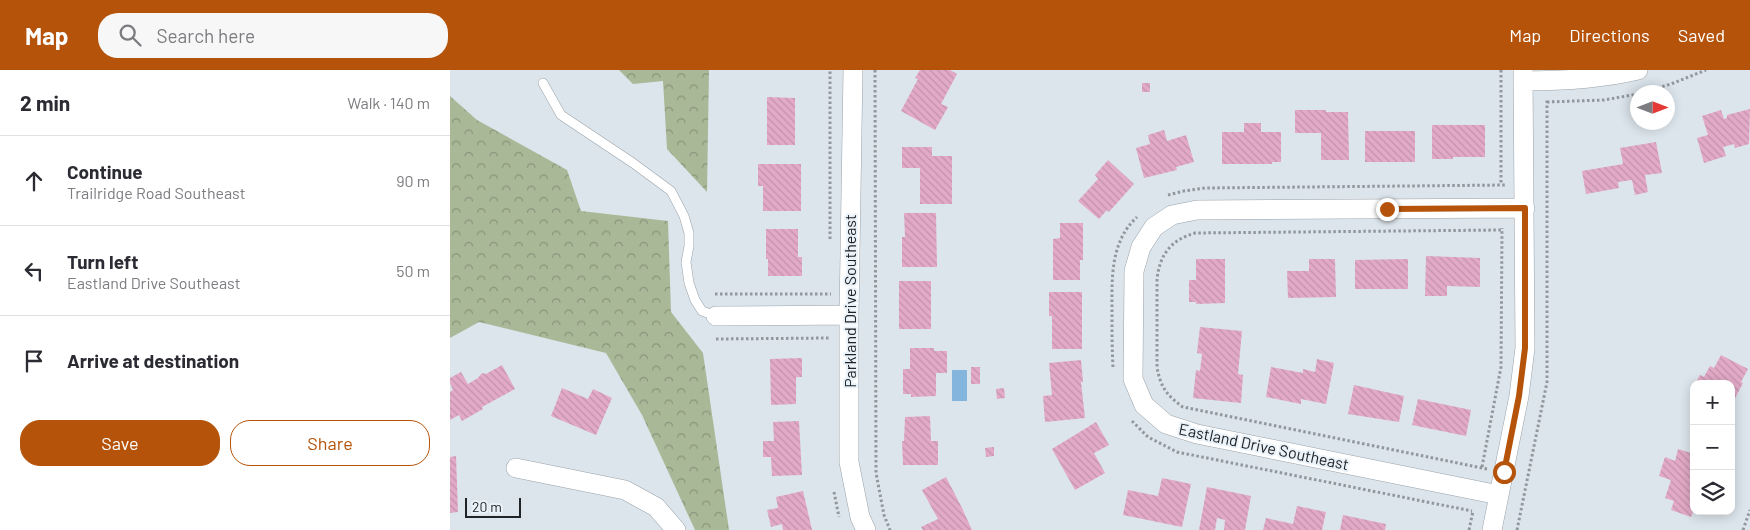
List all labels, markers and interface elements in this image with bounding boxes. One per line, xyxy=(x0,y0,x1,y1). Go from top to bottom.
search box xyxy=(98,13,448,58)
text: Map xyxy=(25,21,68,50)
icon: search xyxy=(116,21,144,49)
text: Search here xyxy=(156,24,255,47)
text: Map xyxy=(1509,24,1541,46)
text: Directions xyxy=(1569,24,1650,46)
text: Saved xyxy=(1678,24,1725,46)
north arrow xyxy=(1630,85,1675,130)
text: 2 min xyxy=(20,90,70,115)
text: Walk · 140 m xyxy=(347,93,430,112)
text: Continue xyxy=(67,160,143,183)
icon: ahead xyxy=(20,167,48,195)
text: 90 m xyxy=(396,171,430,190)
text: Trailridge Road Southeast xyxy=(67,183,246,202)
route end xyxy=(1376,198,1399,221)
street label: Parkland Drive Southeast xyxy=(840,214,859,388)
text: Turn left xyxy=(67,250,138,273)
icon: left xyxy=(20,257,48,285)
text: 50 m xyxy=(396,261,430,280)
text: Eastland Drive Southeast xyxy=(67,273,241,292)
icon: arrive xyxy=(20,347,48,375)
text: Arrive at destination xyxy=(67,349,239,372)
map controls xyxy=(1690,380,1735,515)
button: + xyxy=(1690,380,1735,425)
street label: Eastland Drive Southeast xyxy=(1177,419,1351,473)
button: Save xyxy=(20,420,220,466)
button: Share xyxy=(230,420,430,466)
button: − xyxy=(1690,425,1735,470)
route start xyxy=(1493,461,1516,484)
button: layers xyxy=(1690,470,1735,515)
scale bar xyxy=(465,495,521,518)
text: 20 m xyxy=(472,498,502,515)

